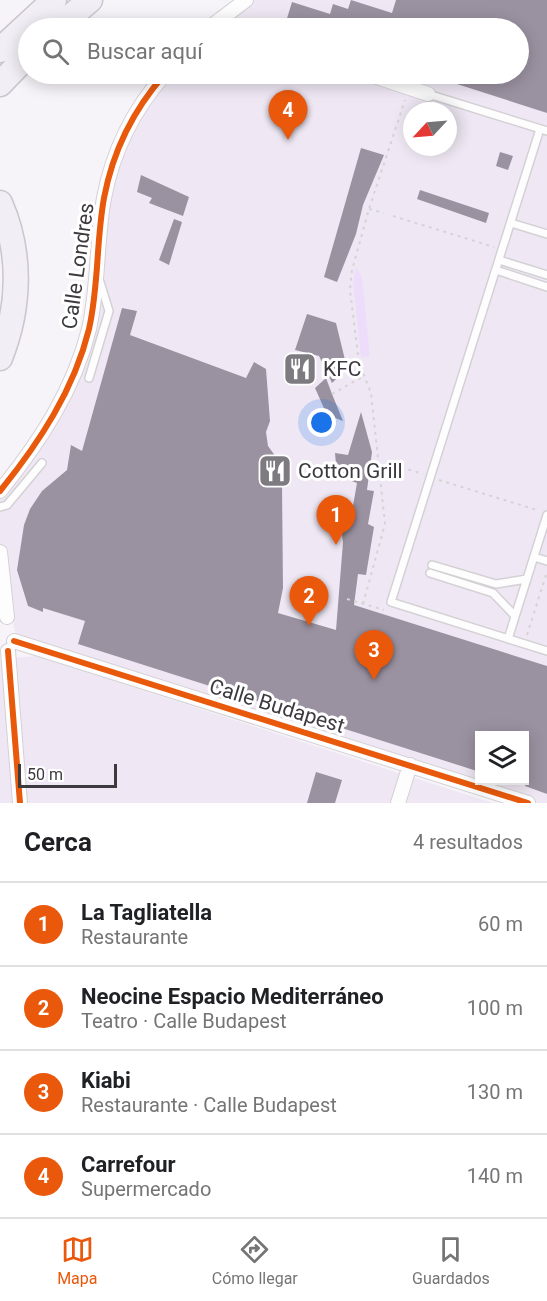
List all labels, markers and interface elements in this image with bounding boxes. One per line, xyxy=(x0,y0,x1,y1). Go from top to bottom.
search box xyxy=(18,18,529,84)
icon: search xyxy=(39,35,72,68)
text: Buscar aquí xyxy=(87,39,203,64)
pin: 4 xyxy=(268,90,308,140)
north arrow xyxy=(403,102,457,156)
street label: Calle Londres xyxy=(57,201,99,331)
restaurant icon: KFC xyxy=(282,351,318,387)
place label: KFC xyxy=(323,357,361,381)
your location xyxy=(307,408,336,437)
restaurant icon: Cotton Grill xyxy=(257,453,293,489)
place label: Cotton Grill xyxy=(298,459,403,483)
pin: 1 xyxy=(316,496,356,545)
pin: 2 xyxy=(290,576,328,626)
pin: 3 xyxy=(354,630,394,680)
street label: Calle Budapest xyxy=(206,674,348,738)
map controls xyxy=(475,731,529,785)
button: layers xyxy=(475,731,529,785)
scale bar xyxy=(18,761,117,788)
text: 50 m xyxy=(27,765,63,784)
text: Cerca xyxy=(24,827,92,857)
text: 4 resultados xyxy=(413,830,523,854)
text: La Tagliatella xyxy=(81,900,212,925)
text: 1 xyxy=(38,912,49,936)
text: 60 m xyxy=(478,912,523,936)
text: Restaurante xyxy=(81,925,188,949)
text: Neocine Espacio Mediterráneo xyxy=(81,984,384,1009)
text: 2 xyxy=(38,996,49,1020)
text: 100 m xyxy=(467,996,523,1020)
text: Teatro · Calle Budapest xyxy=(81,1009,287,1033)
text: Kiabi xyxy=(81,1068,131,1093)
text: 3 xyxy=(38,1080,49,1104)
text: 130 m xyxy=(467,1080,523,1104)
text: Restaurante · Calle Budapest xyxy=(81,1093,337,1117)
text: Carrefour xyxy=(81,1152,176,1177)
text: 4 xyxy=(38,1164,49,1188)
text: 140 m xyxy=(467,1164,523,1188)
text: Supermercado xyxy=(81,1177,211,1201)
tab: Mapa xyxy=(57,1233,97,1288)
tab: Cómo llegar xyxy=(212,1233,298,1288)
tab: Guardados xyxy=(412,1233,490,1288)

